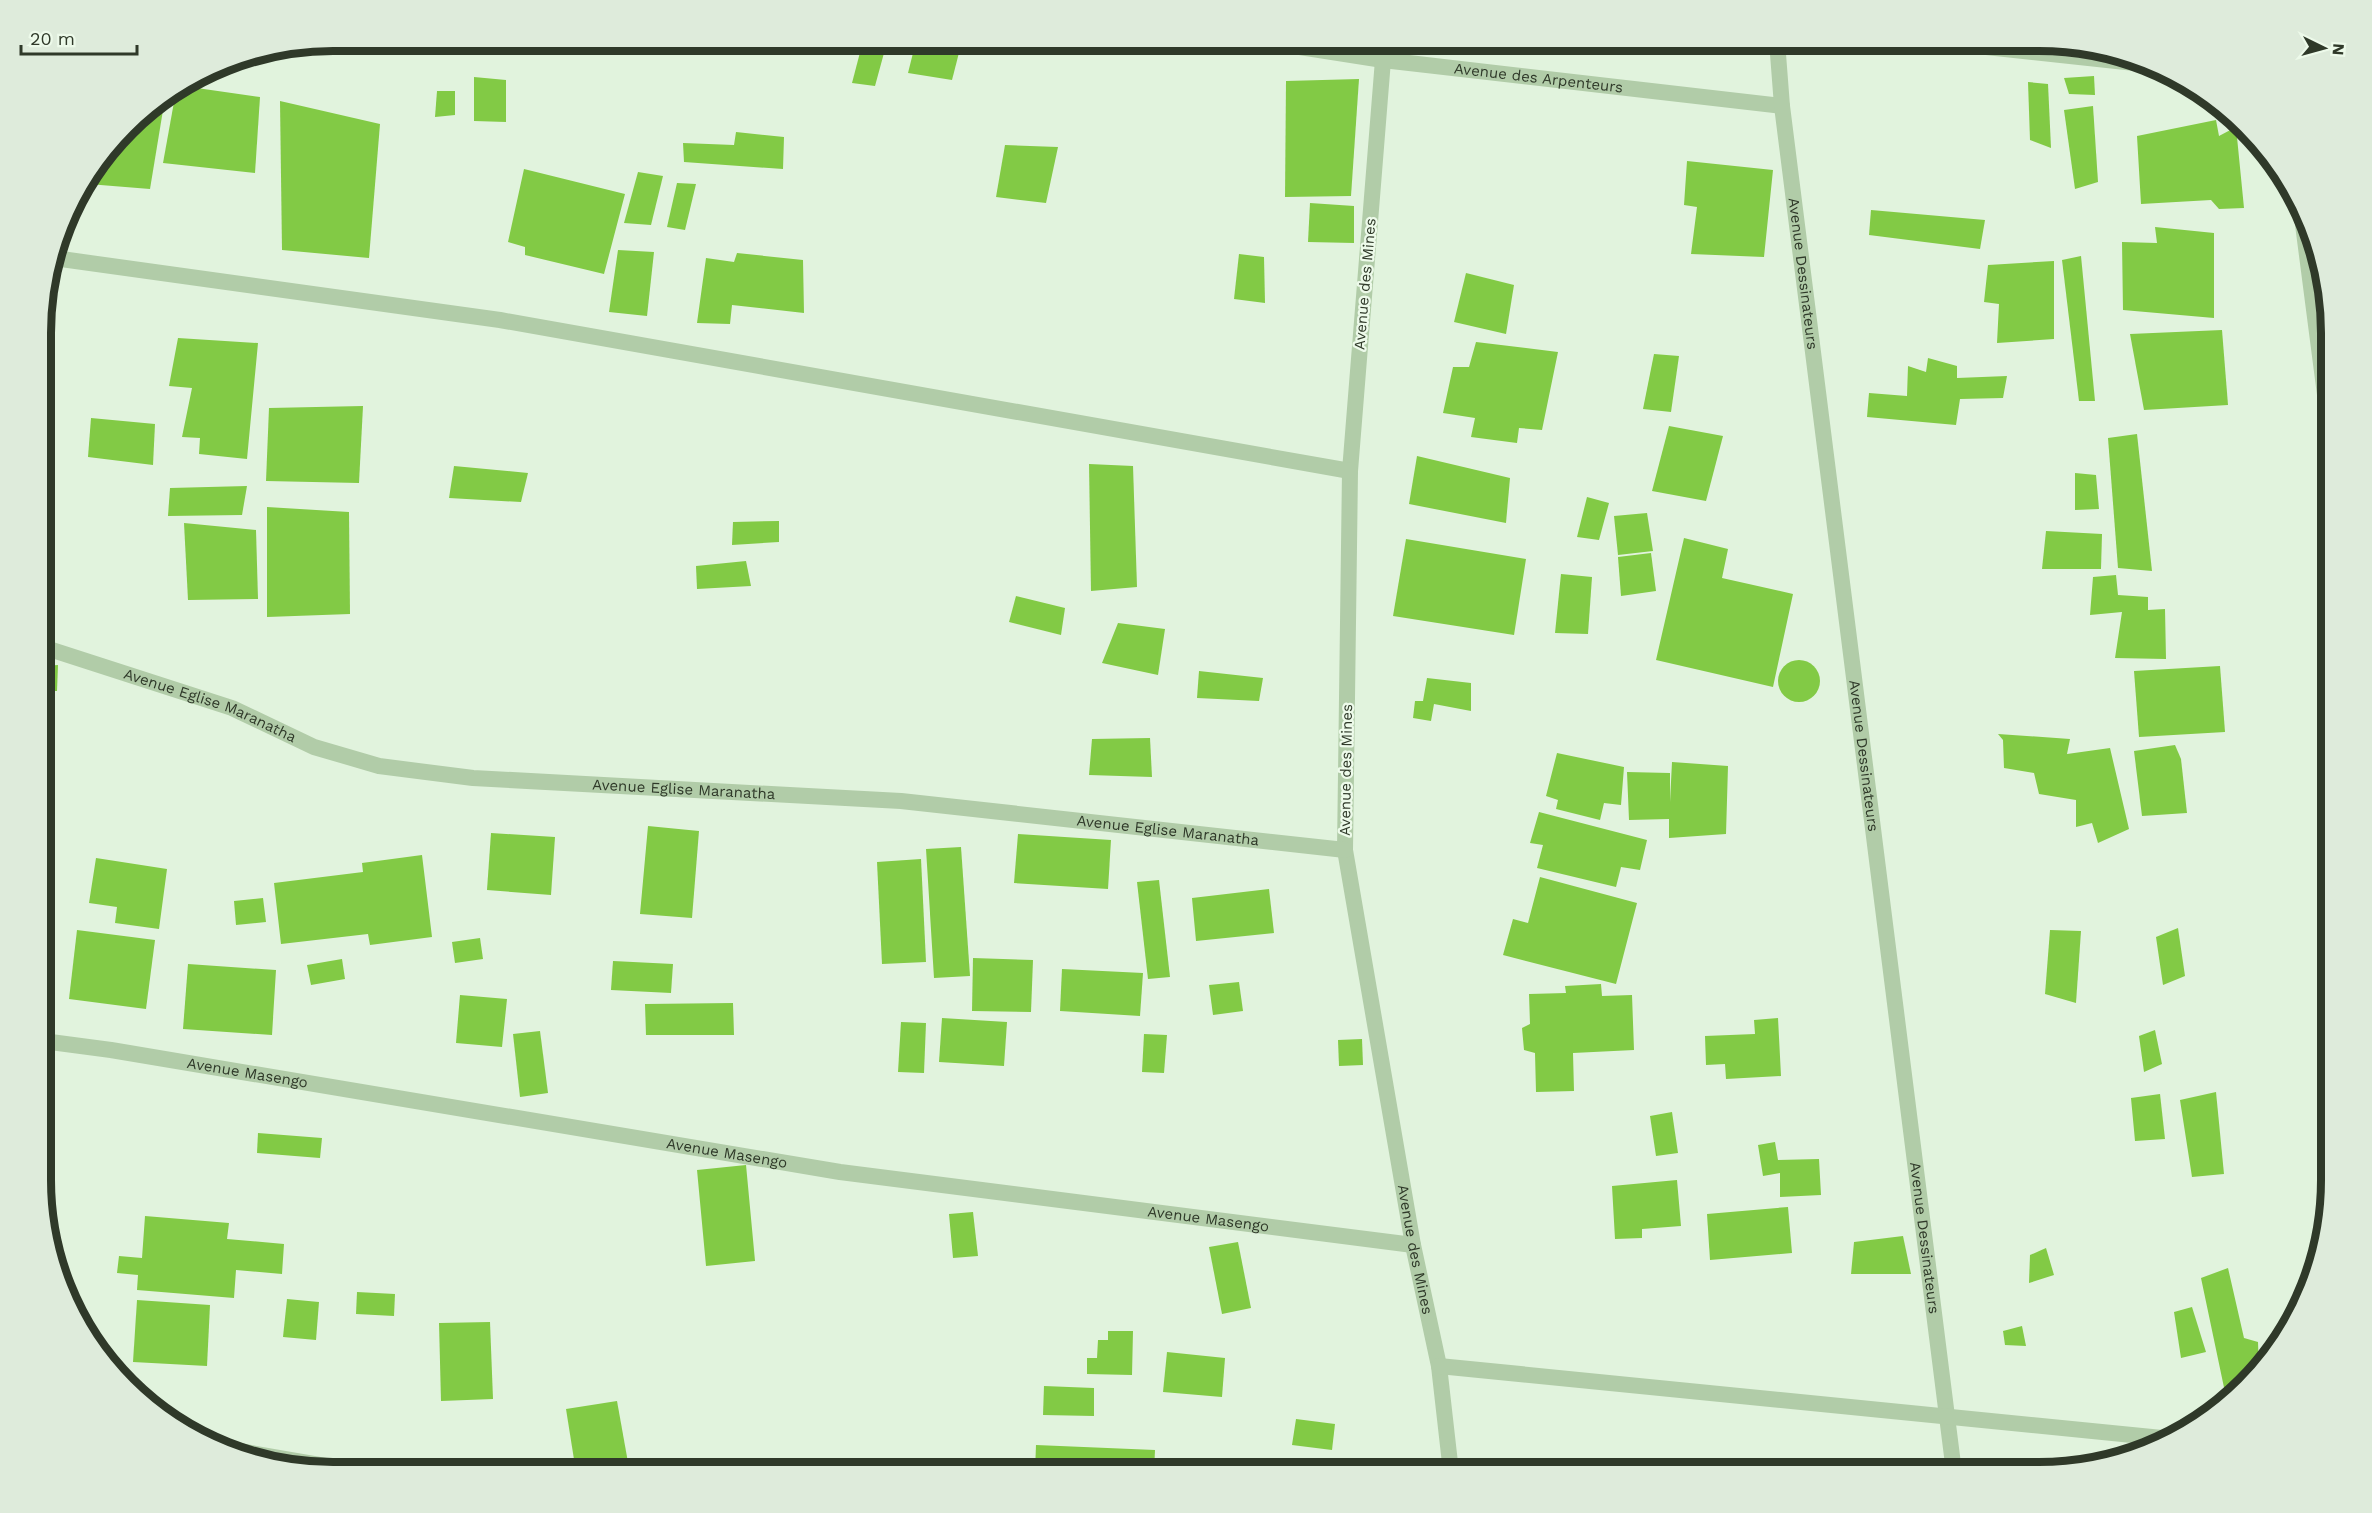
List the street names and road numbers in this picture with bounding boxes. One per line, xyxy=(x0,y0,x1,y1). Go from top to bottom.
street label: Avenue des Arpenteurs xyxy=(1453,59,1624,97)
street label: Avenue Dessinateurs xyxy=(1785,196,1822,351)
street label: Avenue des Mines xyxy=(1350,217,1380,350)
street label: Avenue Eglise Maranatha xyxy=(121,665,300,746)
street label: Avenue Dessinateurs xyxy=(1845,679,1882,833)
street label: Avenue des Mines xyxy=(1336,704,1356,836)
street label: Avenue Eglise Maranatha xyxy=(592,775,776,803)
street label: Avenue Eglise Maranatha xyxy=(1076,811,1260,850)
street label: Avenue Masengo xyxy=(186,1054,309,1092)
street label: Avenue Masengo xyxy=(665,1134,789,1172)
street label: Avenue Dessinateurs xyxy=(1906,1161,1943,1315)
street label: Avenue des Mines xyxy=(1394,1183,1437,1316)
street label: Avenue Masengo xyxy=(1146,1202,1270,1236)

